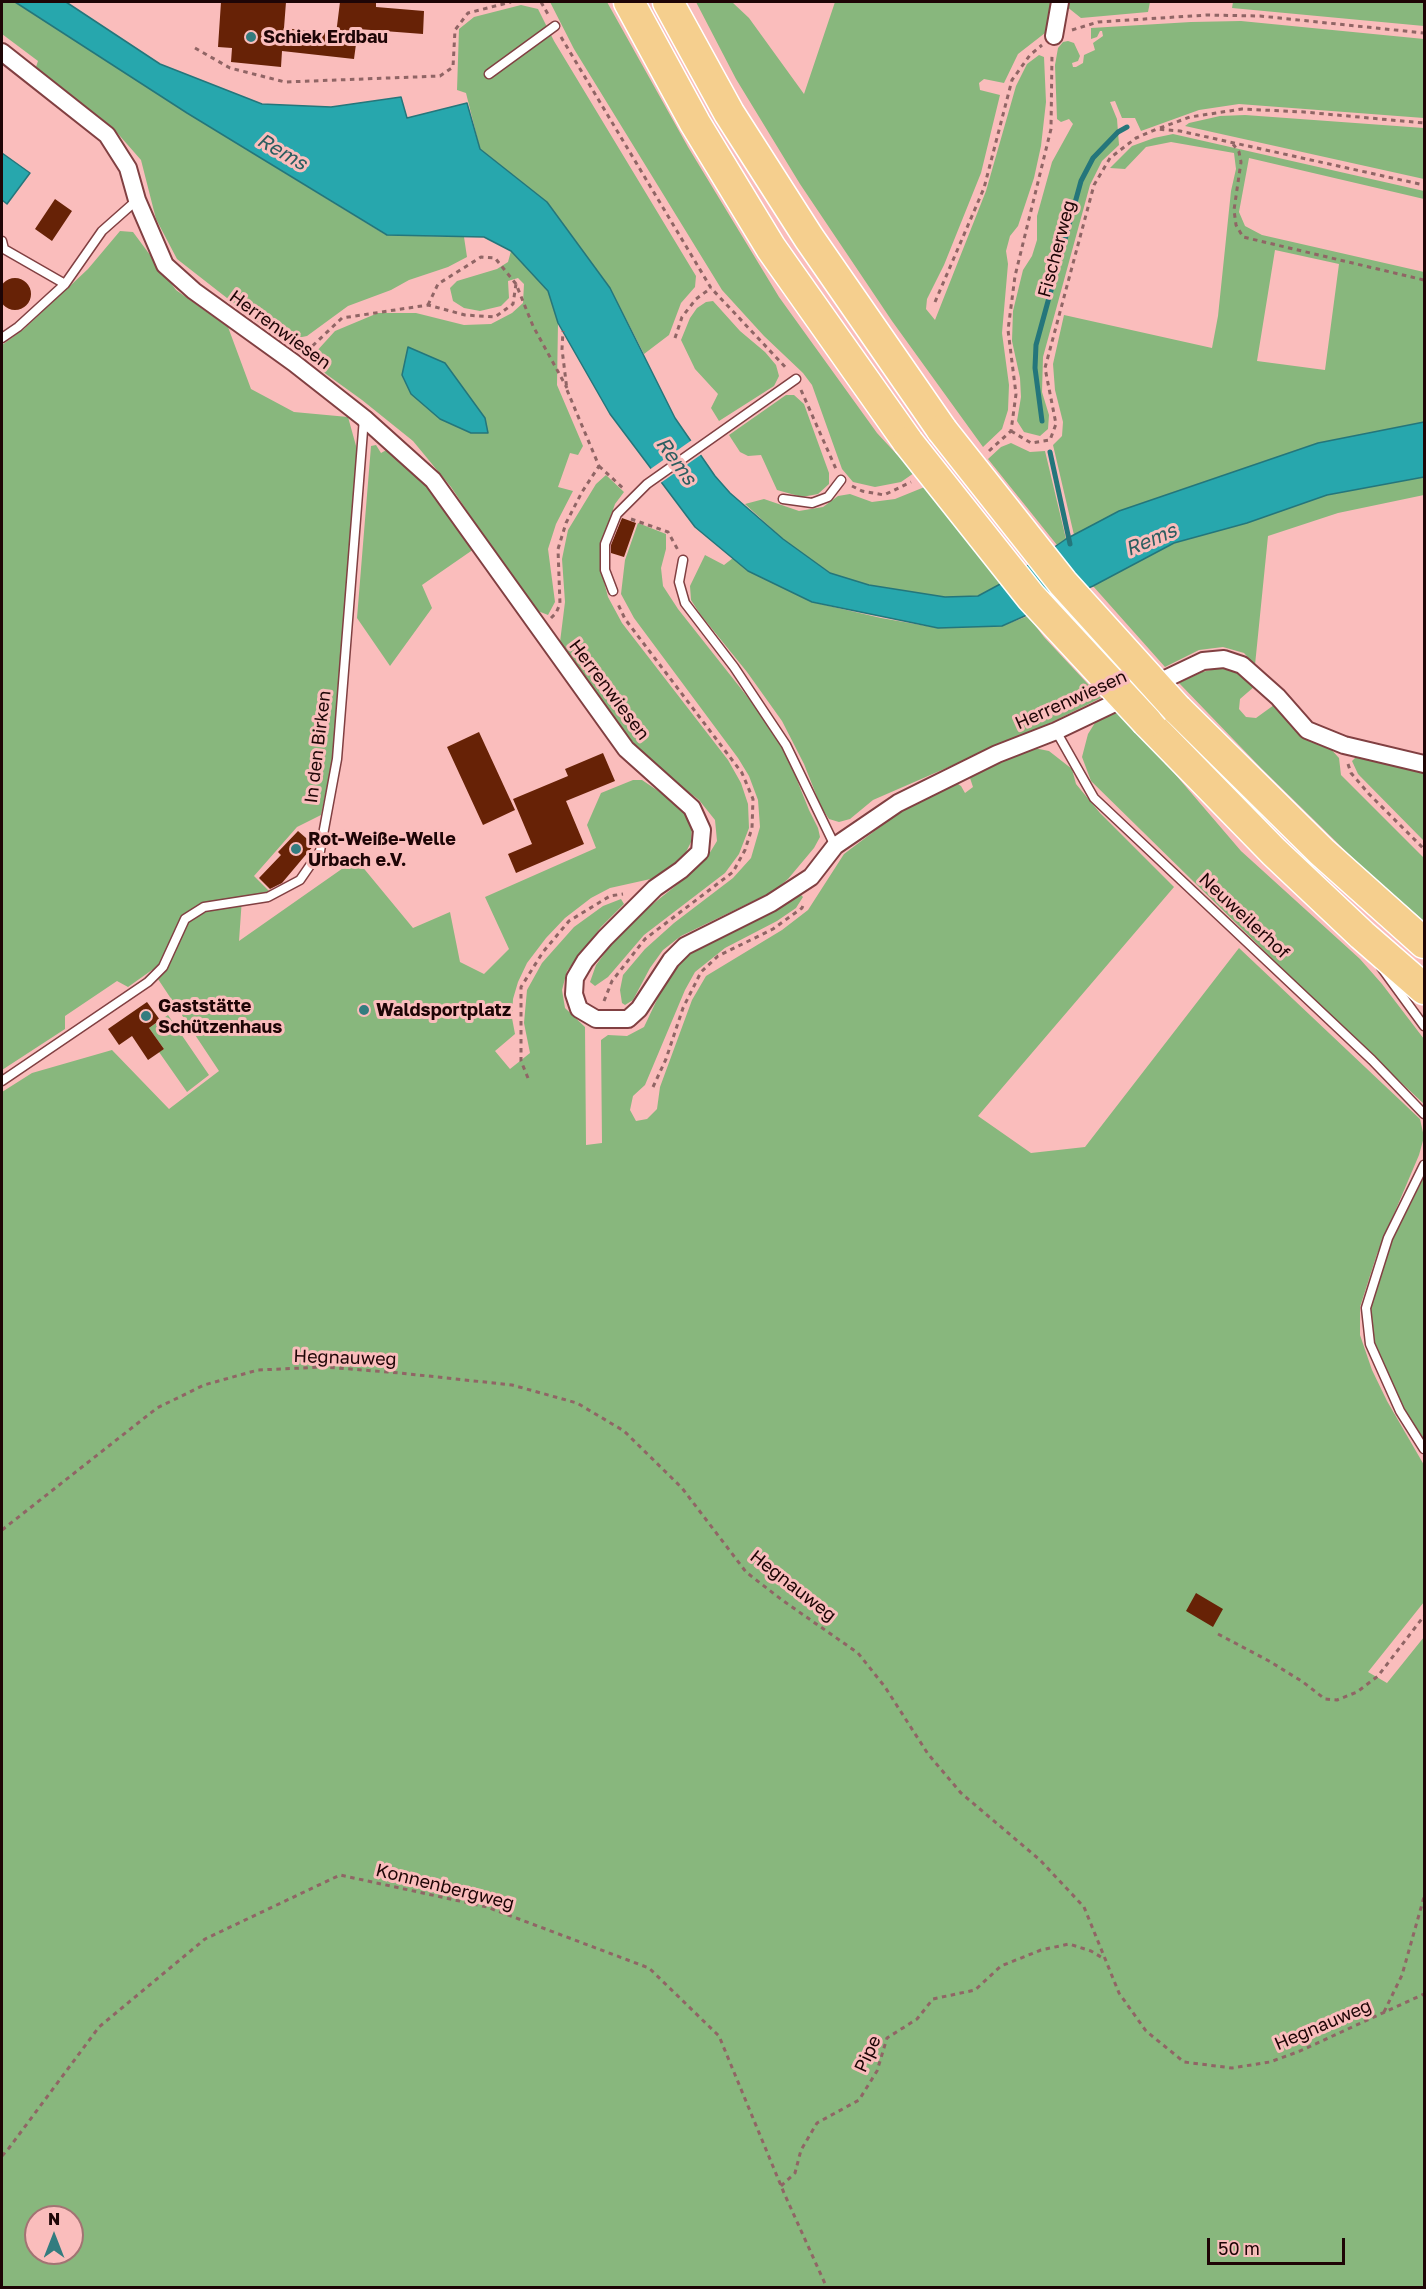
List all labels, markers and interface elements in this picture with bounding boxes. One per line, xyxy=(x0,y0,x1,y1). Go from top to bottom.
place label: Schiek Erdbau xyxy=(263,26,388,48)
marker: Schiek Erdbau xyxy=(244,30,258,44)
water label: Rems xyxy=(253,128,311,176)
street label: Fischerweg xyxy=(1034,198,1080,300)
street label: Herrenwiesen xyxy=(225,286,335,374)
water label: Rems xyxy=(651,432,701,490)
water label: Rems xyxy=(1122,519,1180,561)
street label: Herrenwiesen xyxy=(564,636,654,744)
street label: Herrenwiesen xyxy=(1012,666,1130,734)
street label: In den Birken xyxy=(300,689,336,805)
place label: Rot-Weiße-Welle Urbach e.V. xyxy=(308,828,456,870)
marker: Rot-Weiße-Welle Urbach e.V. xyxy=(289,842,303,856)
street label: Neuweilerhof xyxy=(1194,869,1294,963)
place label: Gaststätte Schützenhaus xyxy=(158,995,282,1038)
place label: Waldsportplatz xyxy=(376,999,511,1021)
marker: Waldsportplatz xyxy=(357,1003,371,1017)
marker: Gaststätte Schützenhaus xyxy=(139,1009,153,1023)
street label: Hegnauweg xyxy=(293,1345,397,1371)
street label: Hegnauweg xyxy=(746,1546,840,1626)
street label: Konnenbergweg xyxy=(374,1859,516,1915)
street label: Hegnauweg xyxy=(1271,1995,1375,2055)
street label: Pipe xyxy=(850,2032,886,2076)
north arrow xyxy=(24,2205,84,2265)
text: N xyxy=(48,2209,60,2229)
scale bar xyxy=(1210,2226,1348,2264)
text: 50 m xyxy=(1218,2237,1260,2259)

